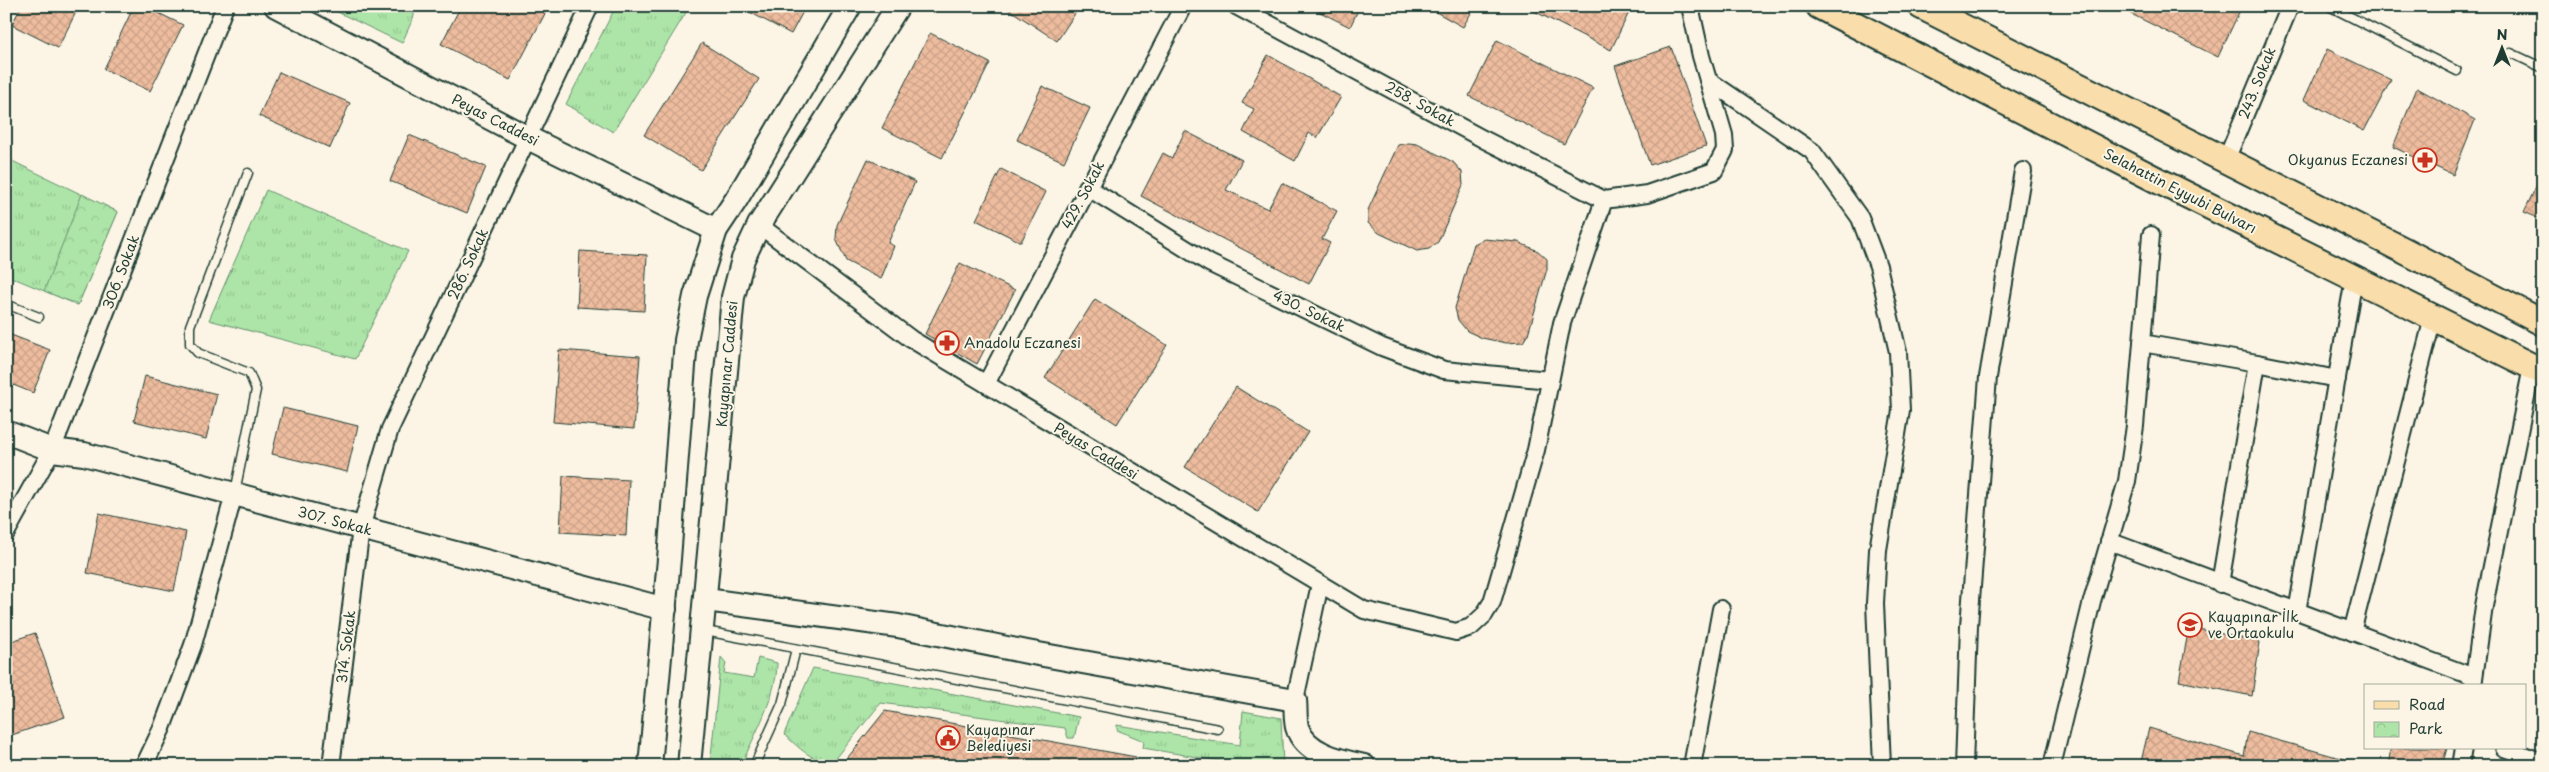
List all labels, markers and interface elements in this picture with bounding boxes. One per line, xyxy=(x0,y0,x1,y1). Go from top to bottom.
north arrow xyxy=(2476,22,2526,72)
text: N xyxy=(2496,24,2508,45)
street label: 243. Sokak xyxy=(2233,44,2281,122)
street label: 258. Sokak xyxy=(1381,76,1459,132)
street label: Peyas Caddesi xyxy=(448,89,543,151)
street label: Selahattin Eyyubi Bulvarı xyxy=(2100,143,2260,238)
pharmacy icon: Okyanus Eczanesi xyxy=(2412,147,2438,173)
place label: Okyanus Eczanesi xyxy=(2288,149,2408,170)
street label: 429. Sokak xyxy=(1056,157,1109,233)
street label: 286. Sokak xyxy=(442,225,493,303)
street label: 306. Sokak xyxy=(97,232,144,312)
street label: 430. Sokak xyxy=(1270,284,1349,337)
street label: Kayapınar Caddesi xyxy=(711,300,743,428)
pharmacy icon: Anadolu Eczanesi xyxy=(934,330,960,356)
place label: Anadolu Eczanesi xyxy=(964,332,1081,353)
street label: Peyas Caddesi xyxy=(1050,417,1143,484)
street label: 307. Sokak xyxy=(296,501,375,541)
place label: Kayapınar İlk ve Ortaokulu xyxy=(2208,606,2299,643)
street label: 314. Sokak xyxy=(331,609,360,685)
school or university icon: Kayapınar İlk ve Ortaokulu xyxy=(2177,612,2203,638)
legend xyxy=(2364,684,2526,750)
text: Road xyxy=(2409,692,2445,715)
text: Park xyxy=(2409,716,2443,739)
place label: Kayapınar Belediyesi xyxy=(966,719,1036,756)
public building icon: Kayapınar Belediyesi xyxy=(935,725,961,751)

